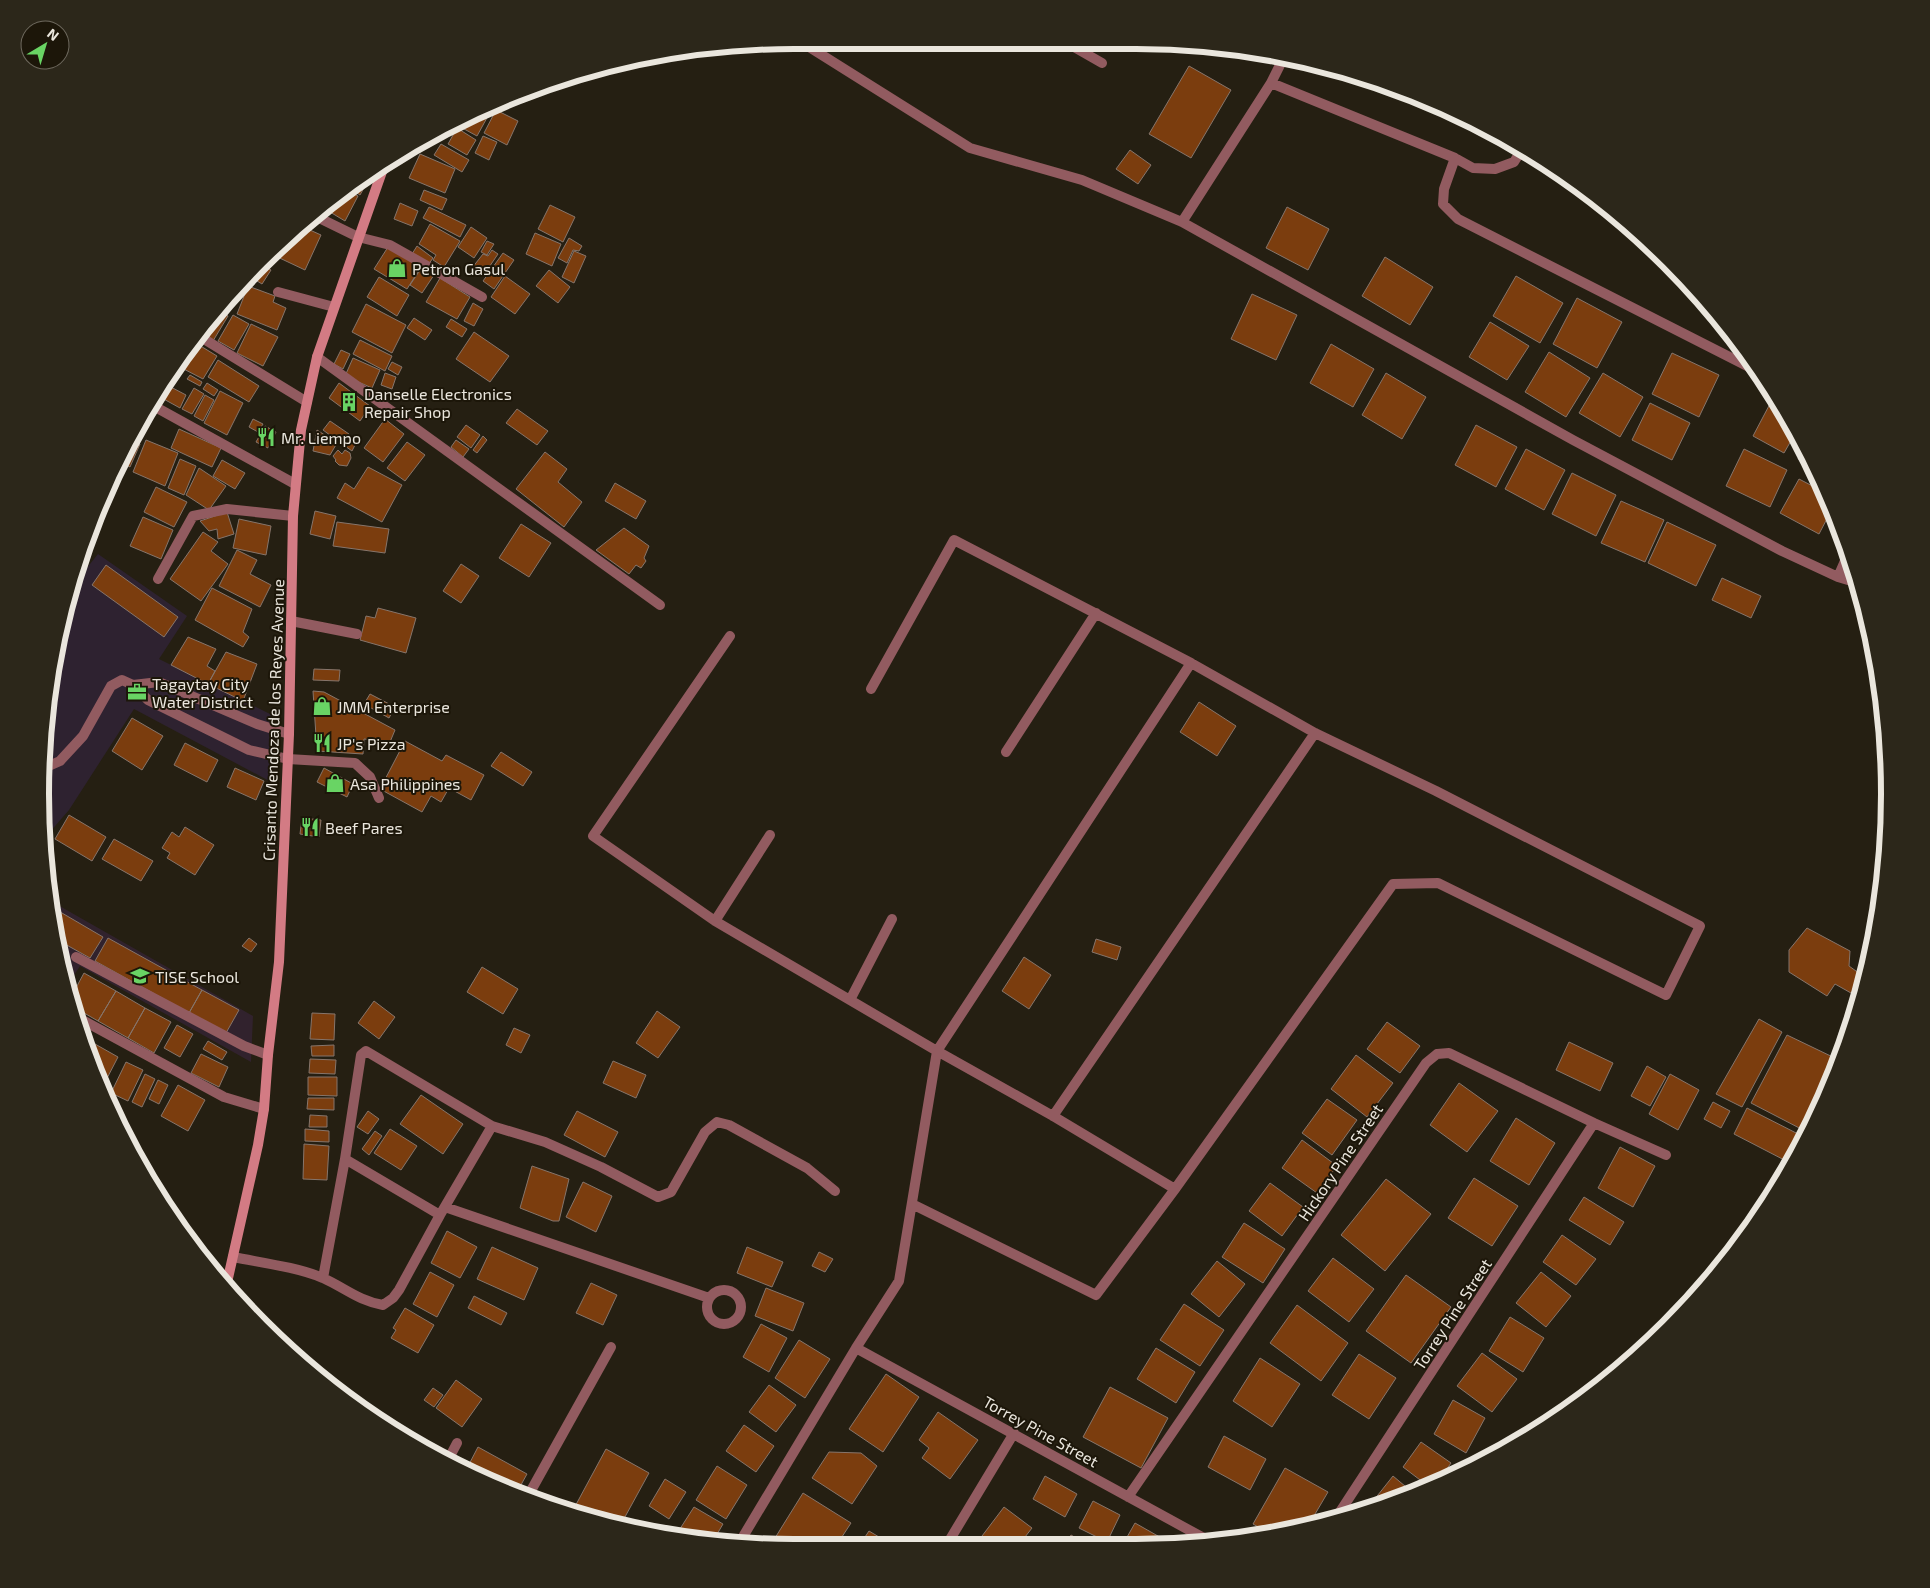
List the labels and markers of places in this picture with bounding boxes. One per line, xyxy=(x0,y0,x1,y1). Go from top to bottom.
shop icon: Petron Gasul xyxy=(386,257,408,279)
place label: Petron Gasul xyxy=(412,259,505,278)
place label: Danselle Electronics Repair Shop xyxy=(364,384,512,421)
building icon: Danselle Electronics Repair Shop xyxy=(338,391,360,413)
restaurant icon: Mr. Liempo xyxy=(255,426,277,448)
place label: Mr. Liempo xyxy=(281,428,361,447)
place label: Tagaytay City Water District xyxy=(152,674,253,711)
office icon: Tagaytay City Water District xyxy=(126,681,148,703)
shop icon: JMM Enterprise xyxy=(311,695,333,717)
place label: JMM Enterprise xyxy=(337,697,450,716)
restaurant icon: JP's Pizza xyxy=(311,732,333,754)
place label: JP's Pizza xyxy=(337,734,405,753)
shop icon: Asa Philippines xyxy=(324,772,346,794)
place label: Asa Philippines xyxy=(350,774,460,793)
restaurant icon: Beef Pares xyxy=(299,816,321,838)
place label: Beef Pares xyxy=(325,818,403,837)
school or university icon: TISE School xyxy=(129,965,151,987)
place label: TISE School xyxy=(155,967,239,986)

